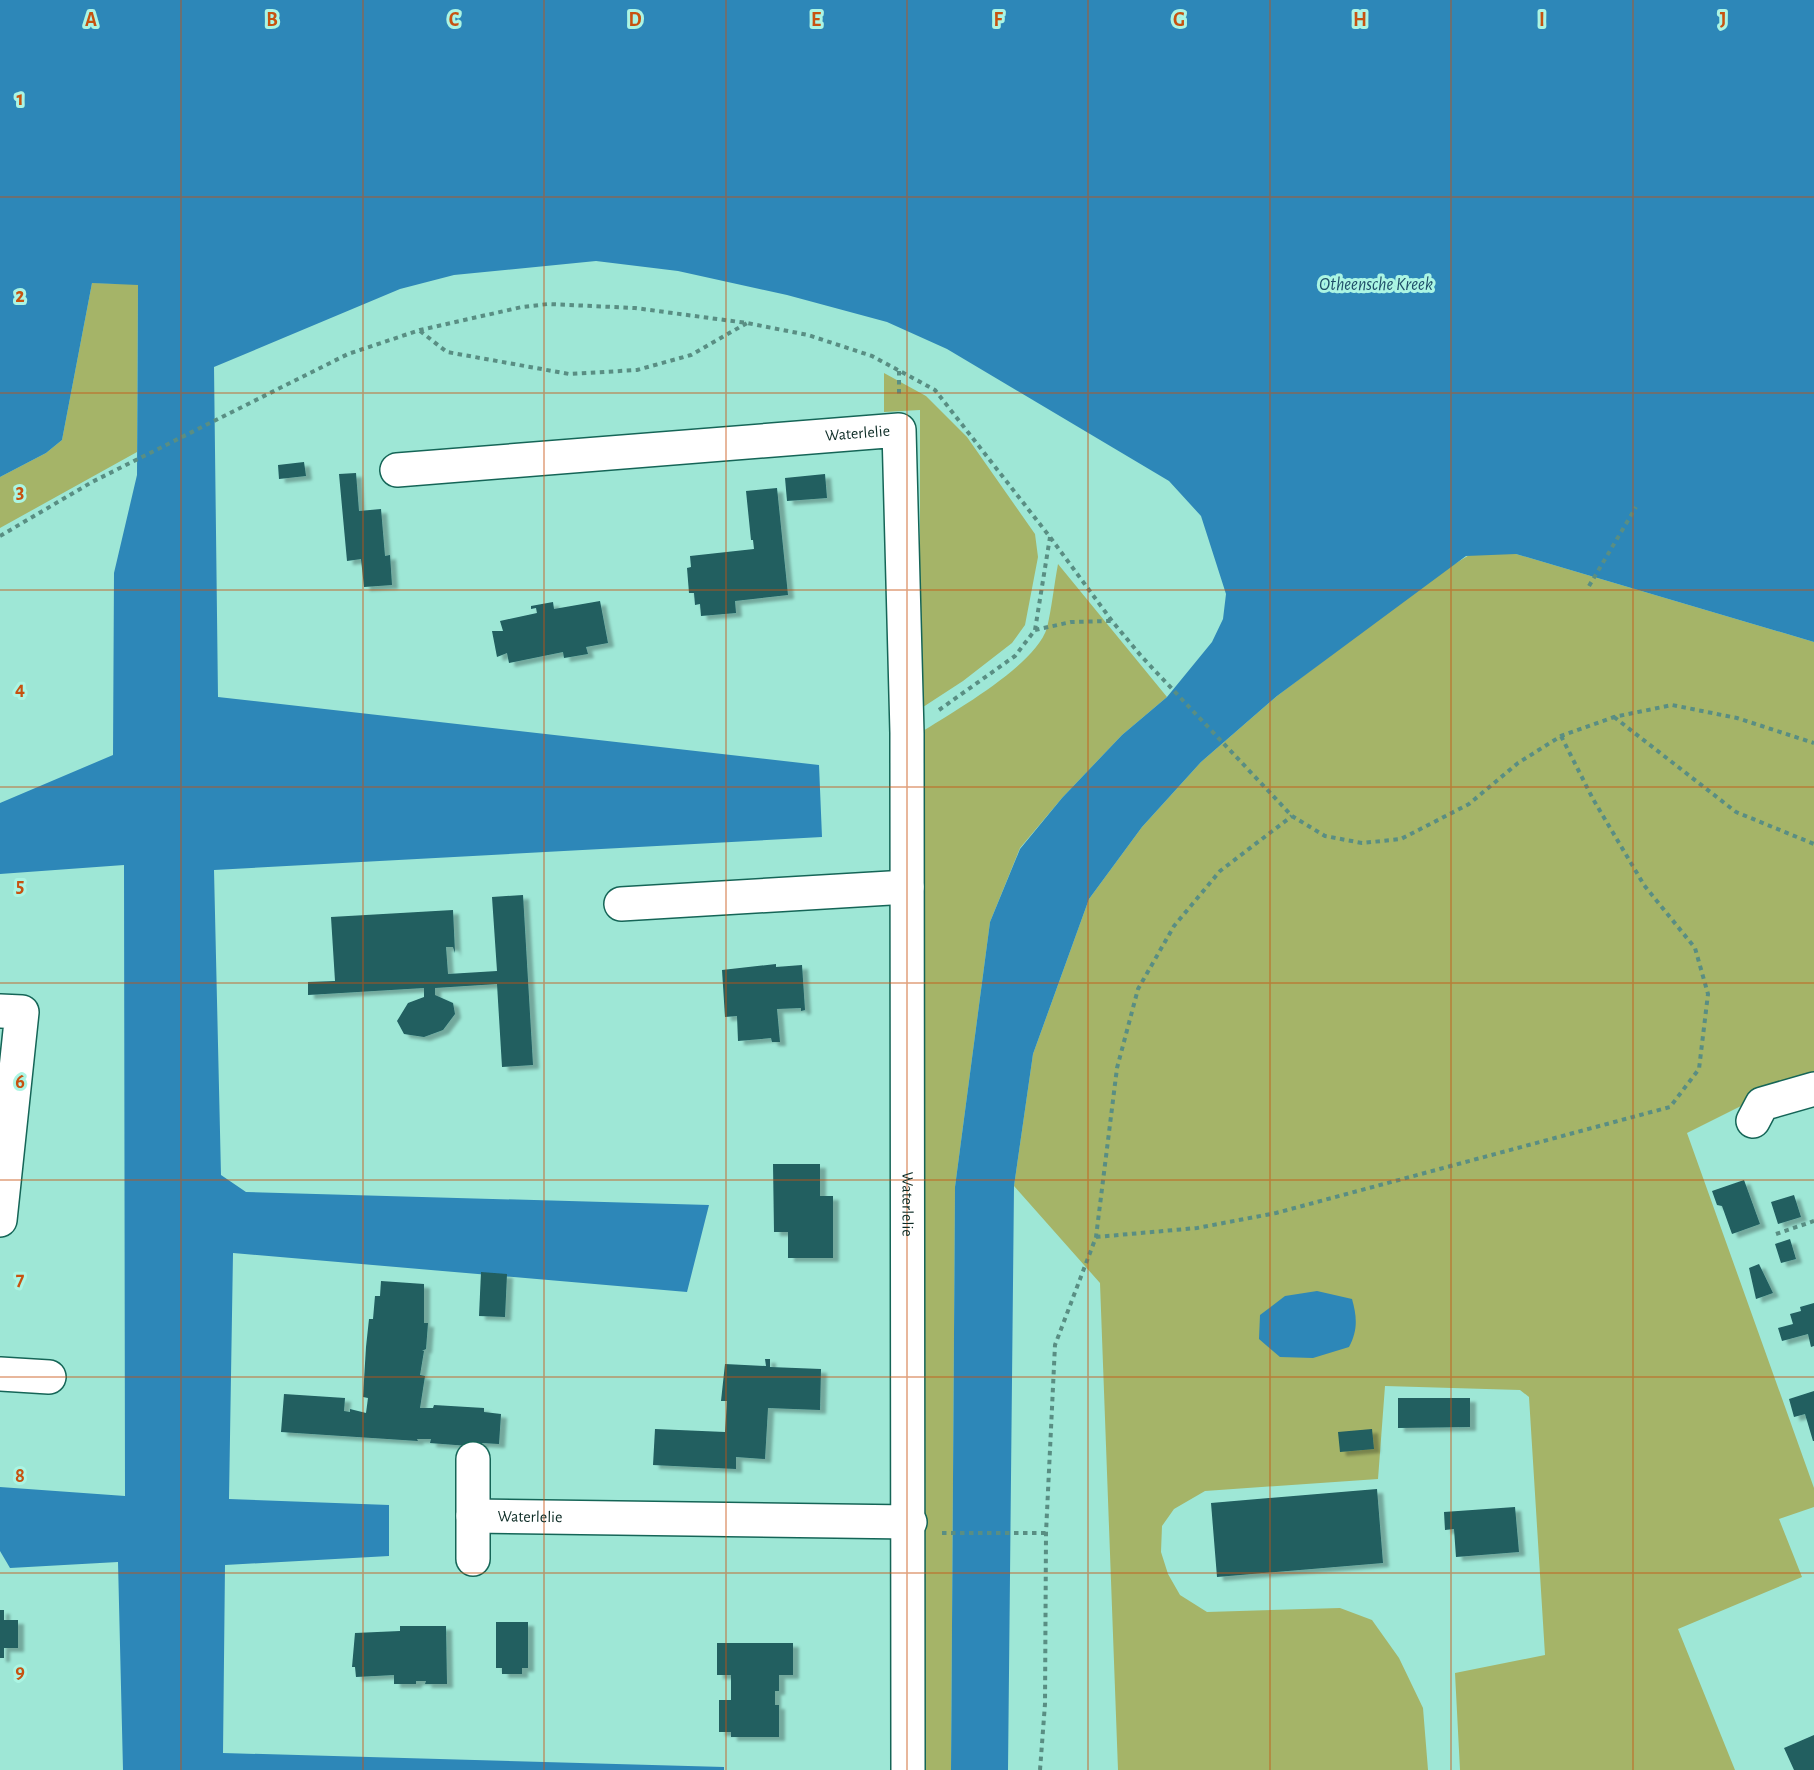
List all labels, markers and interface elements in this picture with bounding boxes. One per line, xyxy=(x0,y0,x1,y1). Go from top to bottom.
text: A xyxy=(85,10,97,30)
text: B xyxy=(266,10,278,30)
text: C xyxy=(449,10,460,30)
text: D xyxy=(628,10,642,30)
text: E xyxy=(811,10,821,30)
text: F xyxy=(993,10,1003,30)
text: G xyxy=(1173,10,1185,30)
text: H xyxy=(1353,10,1367,30)
text: I xyxy=(1539,10,1545,30)
text: J xyxy=(1720,10,1726,30)
text: 1 xyxy=(16,89,24,109)
water label: Otheensche Kreek xyxy=(1319,276,1433,294)
text: 2 xyxy=(15,286,25,306)
street label: Waterlelie xyxy=(825,423,891,444)
text: 3 xyxy=(16,482,24,502)
text: 4 xyxy=(15,679,25,699)
text: 5 xyxy=(16,876,24,896)
text: 6 xyxy=(15,1072,25,1092)
street label: Waterlelie xyxy=(899,1172,915,1237)
text: 7 xyxy=(16,1269,25,1289)
text: 8 xyxy=(15,1466,25,1486)
street label: Waterlelie xyxy=(497,1508,563,1525)
text: 9 xyxy=(15,1662,25,1682)

